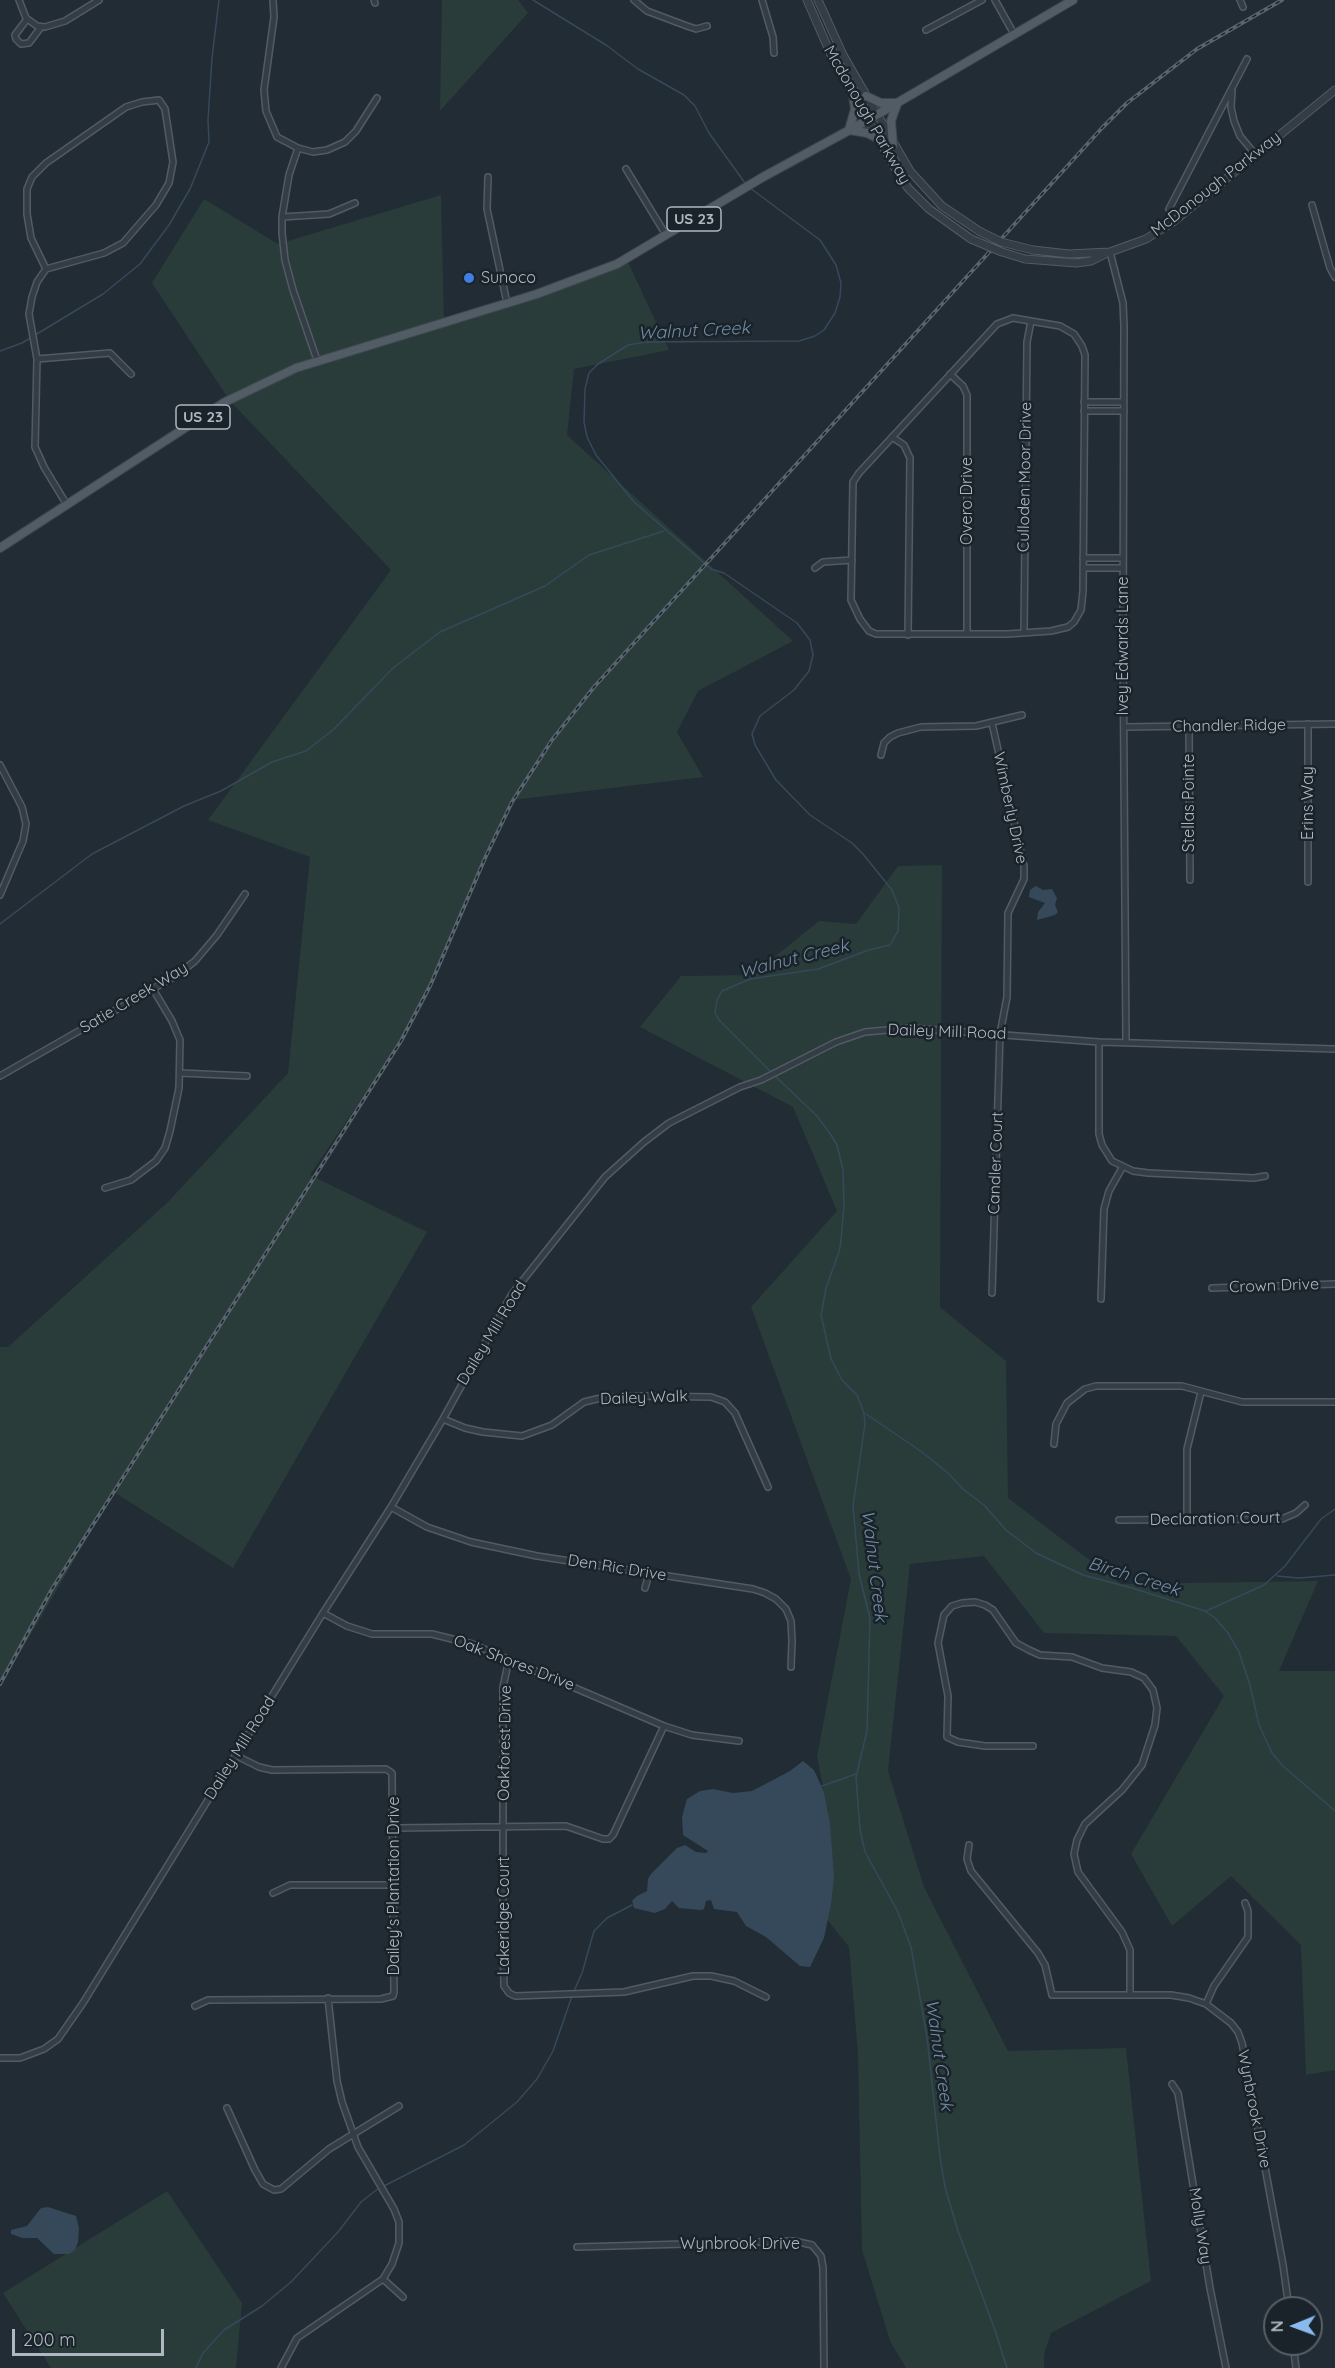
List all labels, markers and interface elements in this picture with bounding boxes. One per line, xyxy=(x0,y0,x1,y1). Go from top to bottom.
street label: Mcdonough Parkway xyxy=(819,42,915,188)
street label: McDonough Parkway xyxy=(1147,128,1285,240)
road number: US 23 xyxy=(667,207,721,231)
place label: Sunoco xyxy=(481,268,536,288)
marker: Sunoco xyxy=(462,271,476,285)
water label: Walnut Creek xyxy=(637,317,751,345)
street label: Culloden Moor Drive xyxy=(1014,402,1036,552)
road number: US 23 xyxy=(176,405,230,429)
street label: Overo Drive xyxy=(957,457,977,545)
street label: Ivey Edwards Lane xyxy=(1113,576,1133,716)
street label: Chandler Ridge xyxy=(1172,715,1286,737)
street label: Wimberly Drive xyxy=(989,750,1031,866)
street label: Stellas Pointe xyxy=(1179,754,1199,852)
street label: Erins Way xyxy=(1298,766,1318,840)
water label: Walnut Creek xyxy=(737,935,851,983)
street label: Satie Creek Way xyxy=(77,958,191,1038)
street label: Dailey Mill Road xyxy=(887,1020,1007,1044)
street label: Candler Court xyxy=(985,1111,1007,1215)
street label: Crown Drive xyxy=(1229,1275,1319,1297)
street label: Dailey Mill Road xyxy=(453,1277,531,1389)
street label: Dailey Walk xyxy=(600,1387,688,1409)
street label: Declaration Court xyxy=(1149,1508,1281,1530)
water label: Walnut Creek xyxy=(856,1509,892,1623)
street label: Den Ric Drive xyxy=(566,1551,668,1585)
water label: Birch Creek xyxy=(1086,1553,1182,1601)
street label: Oak Shores Drive xyxy=(451,1631,577,1695)
street label: Oakforest Drive xyxy=(494,1685,516,1801)
street label: Dailey Mill Road xyxy=(200,1693,280,1803)
street label: Dailey's Plantation Drive xyxy=(384,1796,404,1976)
street label: Lakeridge Court xyxy=(494,1857,514,1975)
water label: Walnut Creek xyxy=(920,1998,958,2112)
street label: Wynbrook Drive xyxy=(1233,2048,1275,2170)
street label: Molly Way xyxy=(1184,2186,1216,2266)
street label: Wynbrook Drive xyxy=(680,2234,800,2254)
north arrow xyxy=(1263,2296,1323,2356)
scale bar xyxy=(15,2317,166,2355)
text: N xyxy=(1267,2320,1287,2332)
text: 200 m xyxy=(23,2328,76,2351)

